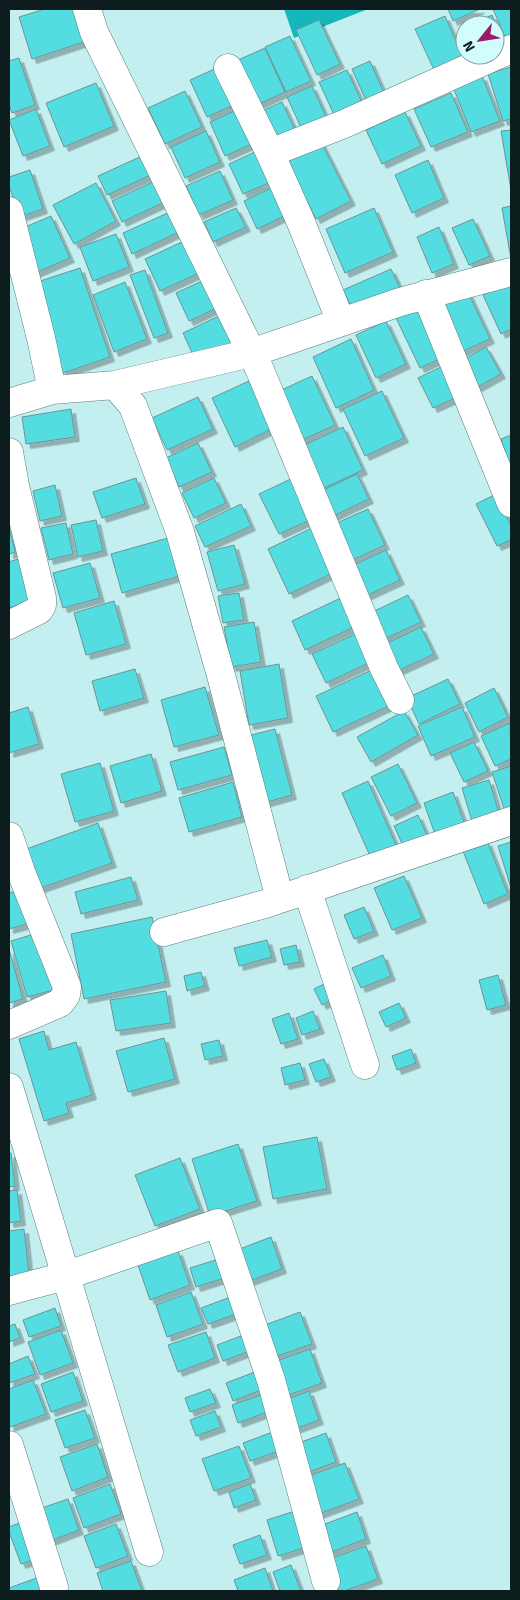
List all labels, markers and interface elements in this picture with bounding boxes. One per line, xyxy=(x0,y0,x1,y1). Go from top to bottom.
north arrow xyxy=(455,15,505,65)
text: N xyxy=(459,38,479,55)

